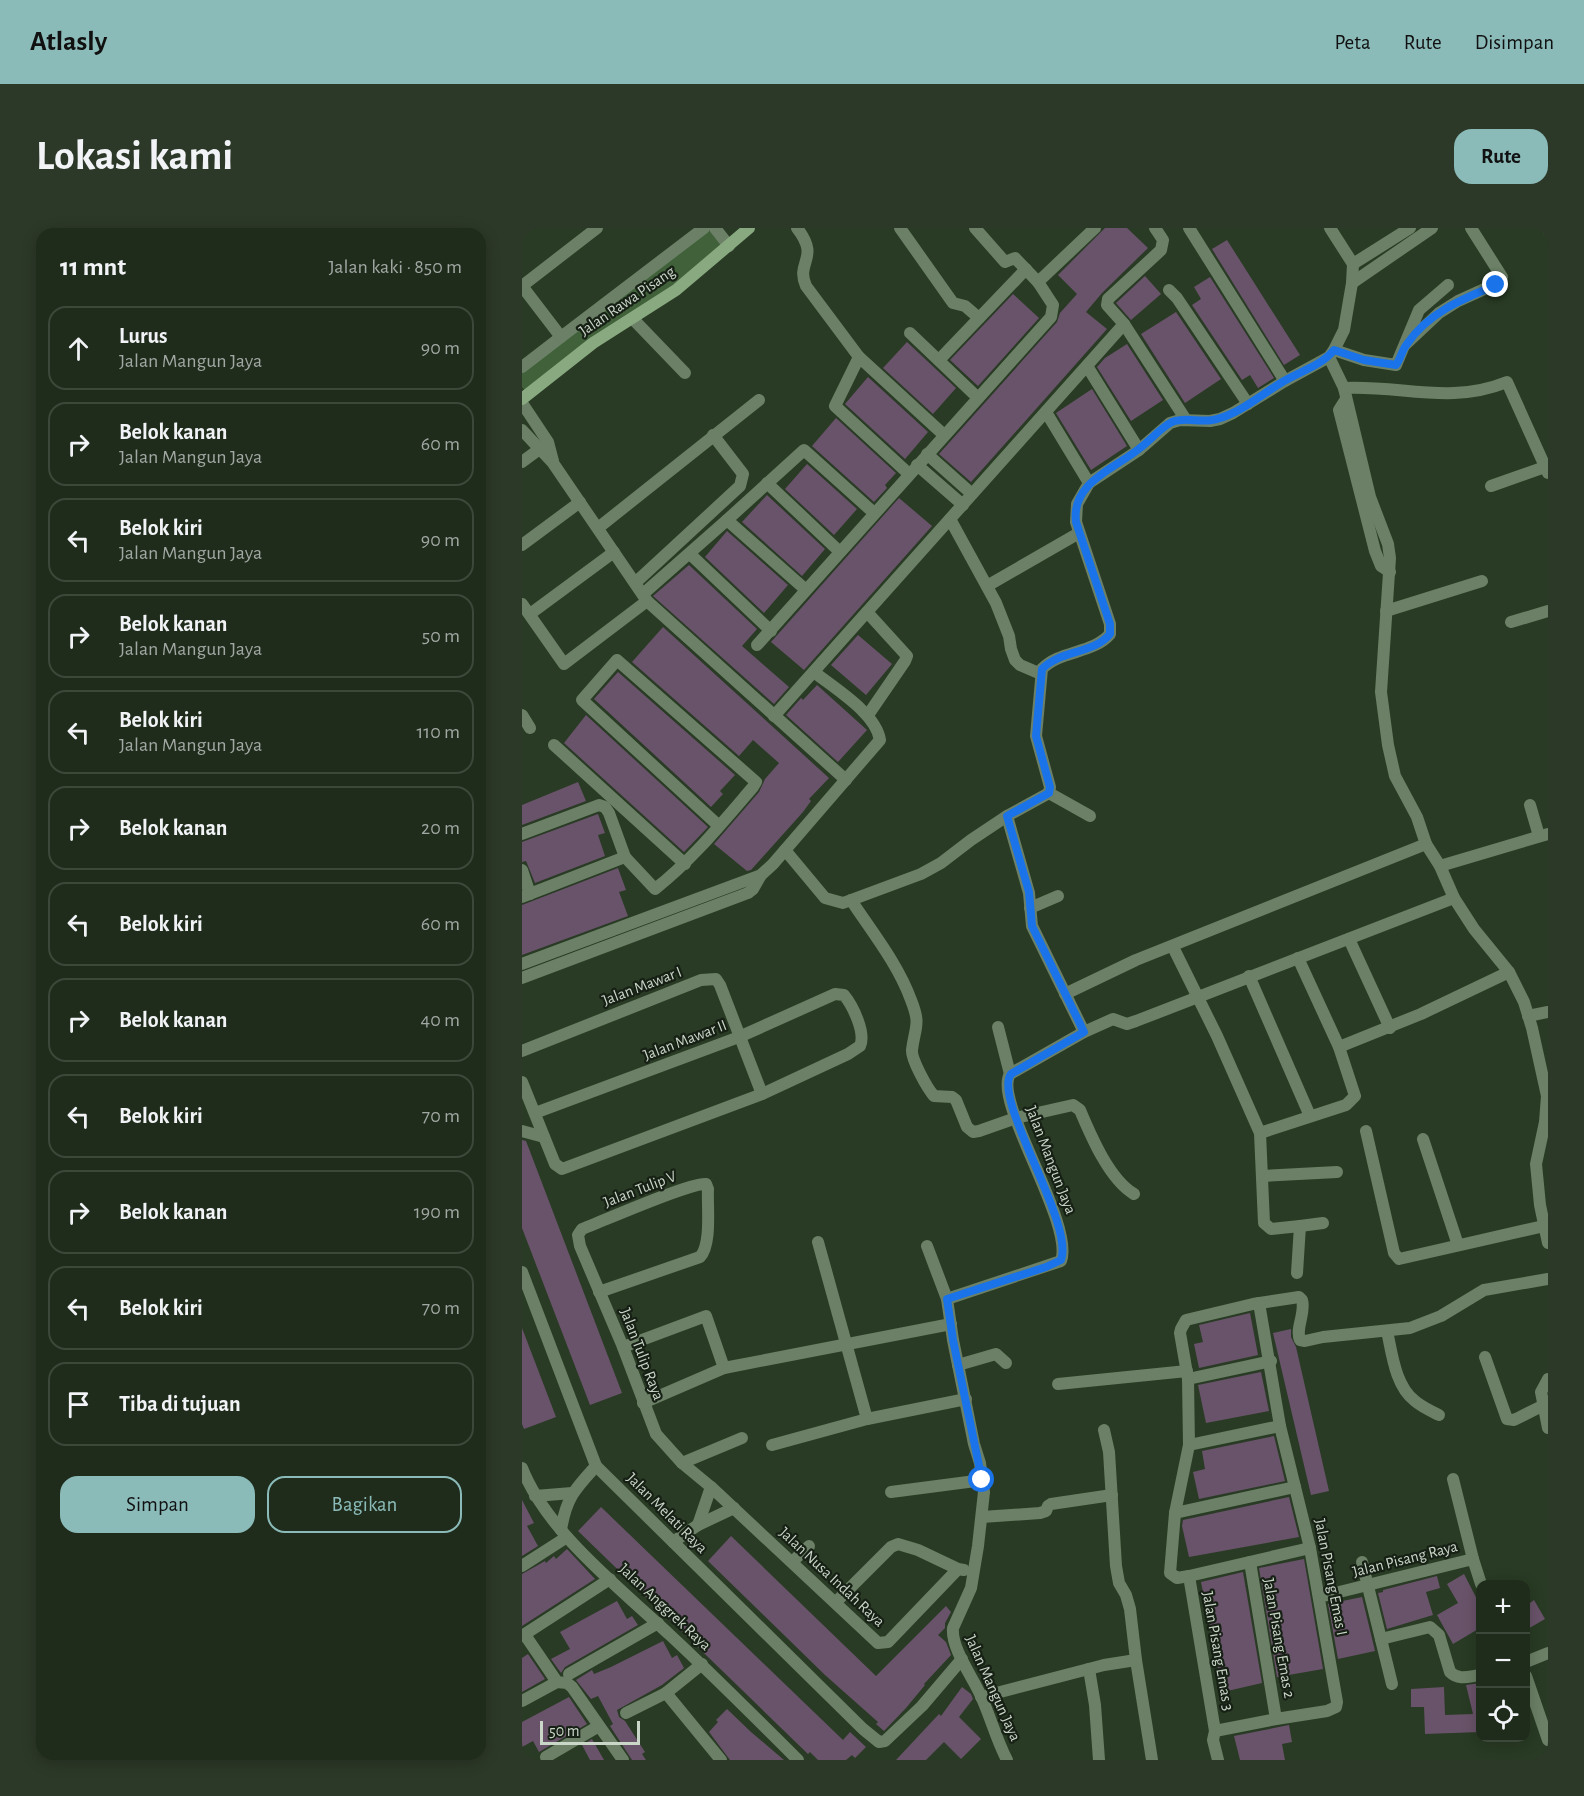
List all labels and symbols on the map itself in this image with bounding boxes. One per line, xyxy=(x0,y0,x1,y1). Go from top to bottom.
street label: Jalan Rawa Pisang xyxy=(576,263,678,339)
route end xyxy=(1482,271,1508,297)
street label: Jalan Mawar I xyxy=(600,964,684,1008)
street label: Jalan Mawar II xyxy=(641,1017,729,1063)
street label: Jalan Mangun Jaya xyxy=(1022,1104,1079,1217)
street label: Jalan Tulip V xyxy=(601,1168,679,1210)
street label: Jalan Tulip Raya xyxy=(616,1306,667,1403)
route start xyxy=(968,1466,994,1492)
street label: Jalan Melati Raya xyxy=(623,1470,710,1557)
street label: Jalan Pisang Emas I xyxy=(1312,1517,1350,1637)
street label: Jalan Nusa Indah Raya xyxy=(775,1524,888,1631)
street label: Jalan Pisang Raya xyxy=(1351,1538,1460,1581)
street label: Jalan Anggrek Raya xyxy=(615,1560,714,1654)
street label: Jalan Pisang Emas 2 xyxy=(1261,1577,1297,1699)
street label: Jalan Pisang Emas 3 xyxy=(1200,1590,1236,1712)
street label: Jalan Mangun Jaya xyxy=(961,1632,1024,1744)
scale bar xyxy=(540,1718,640,1746)

